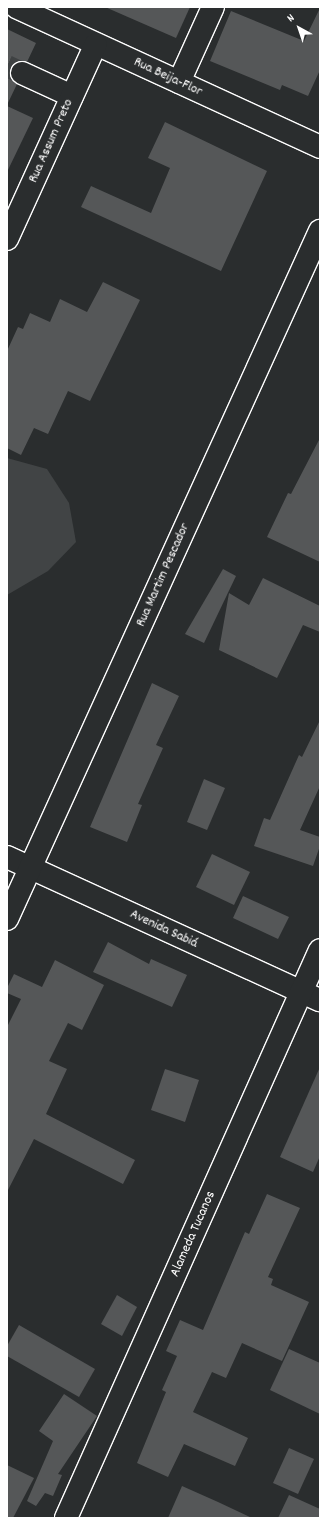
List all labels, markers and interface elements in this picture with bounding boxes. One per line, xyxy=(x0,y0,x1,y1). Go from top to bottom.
north arrow xyxy=(279,8,319,48)
text: N xyxy=(284,11,299,27)
street label: Rua Beija-Flor xyxy=(131,54,205,100)
street label: Rua Assum Preto xyxy=(25,96,77,186)
street label: Rua Martim Pescador xyxy=(133,521,193,629)
street label: Avenida Sabiá xyxy=(127,906,201,952)
street label: Alameda Tucanos xyxy=(167,1189,219,1279)

